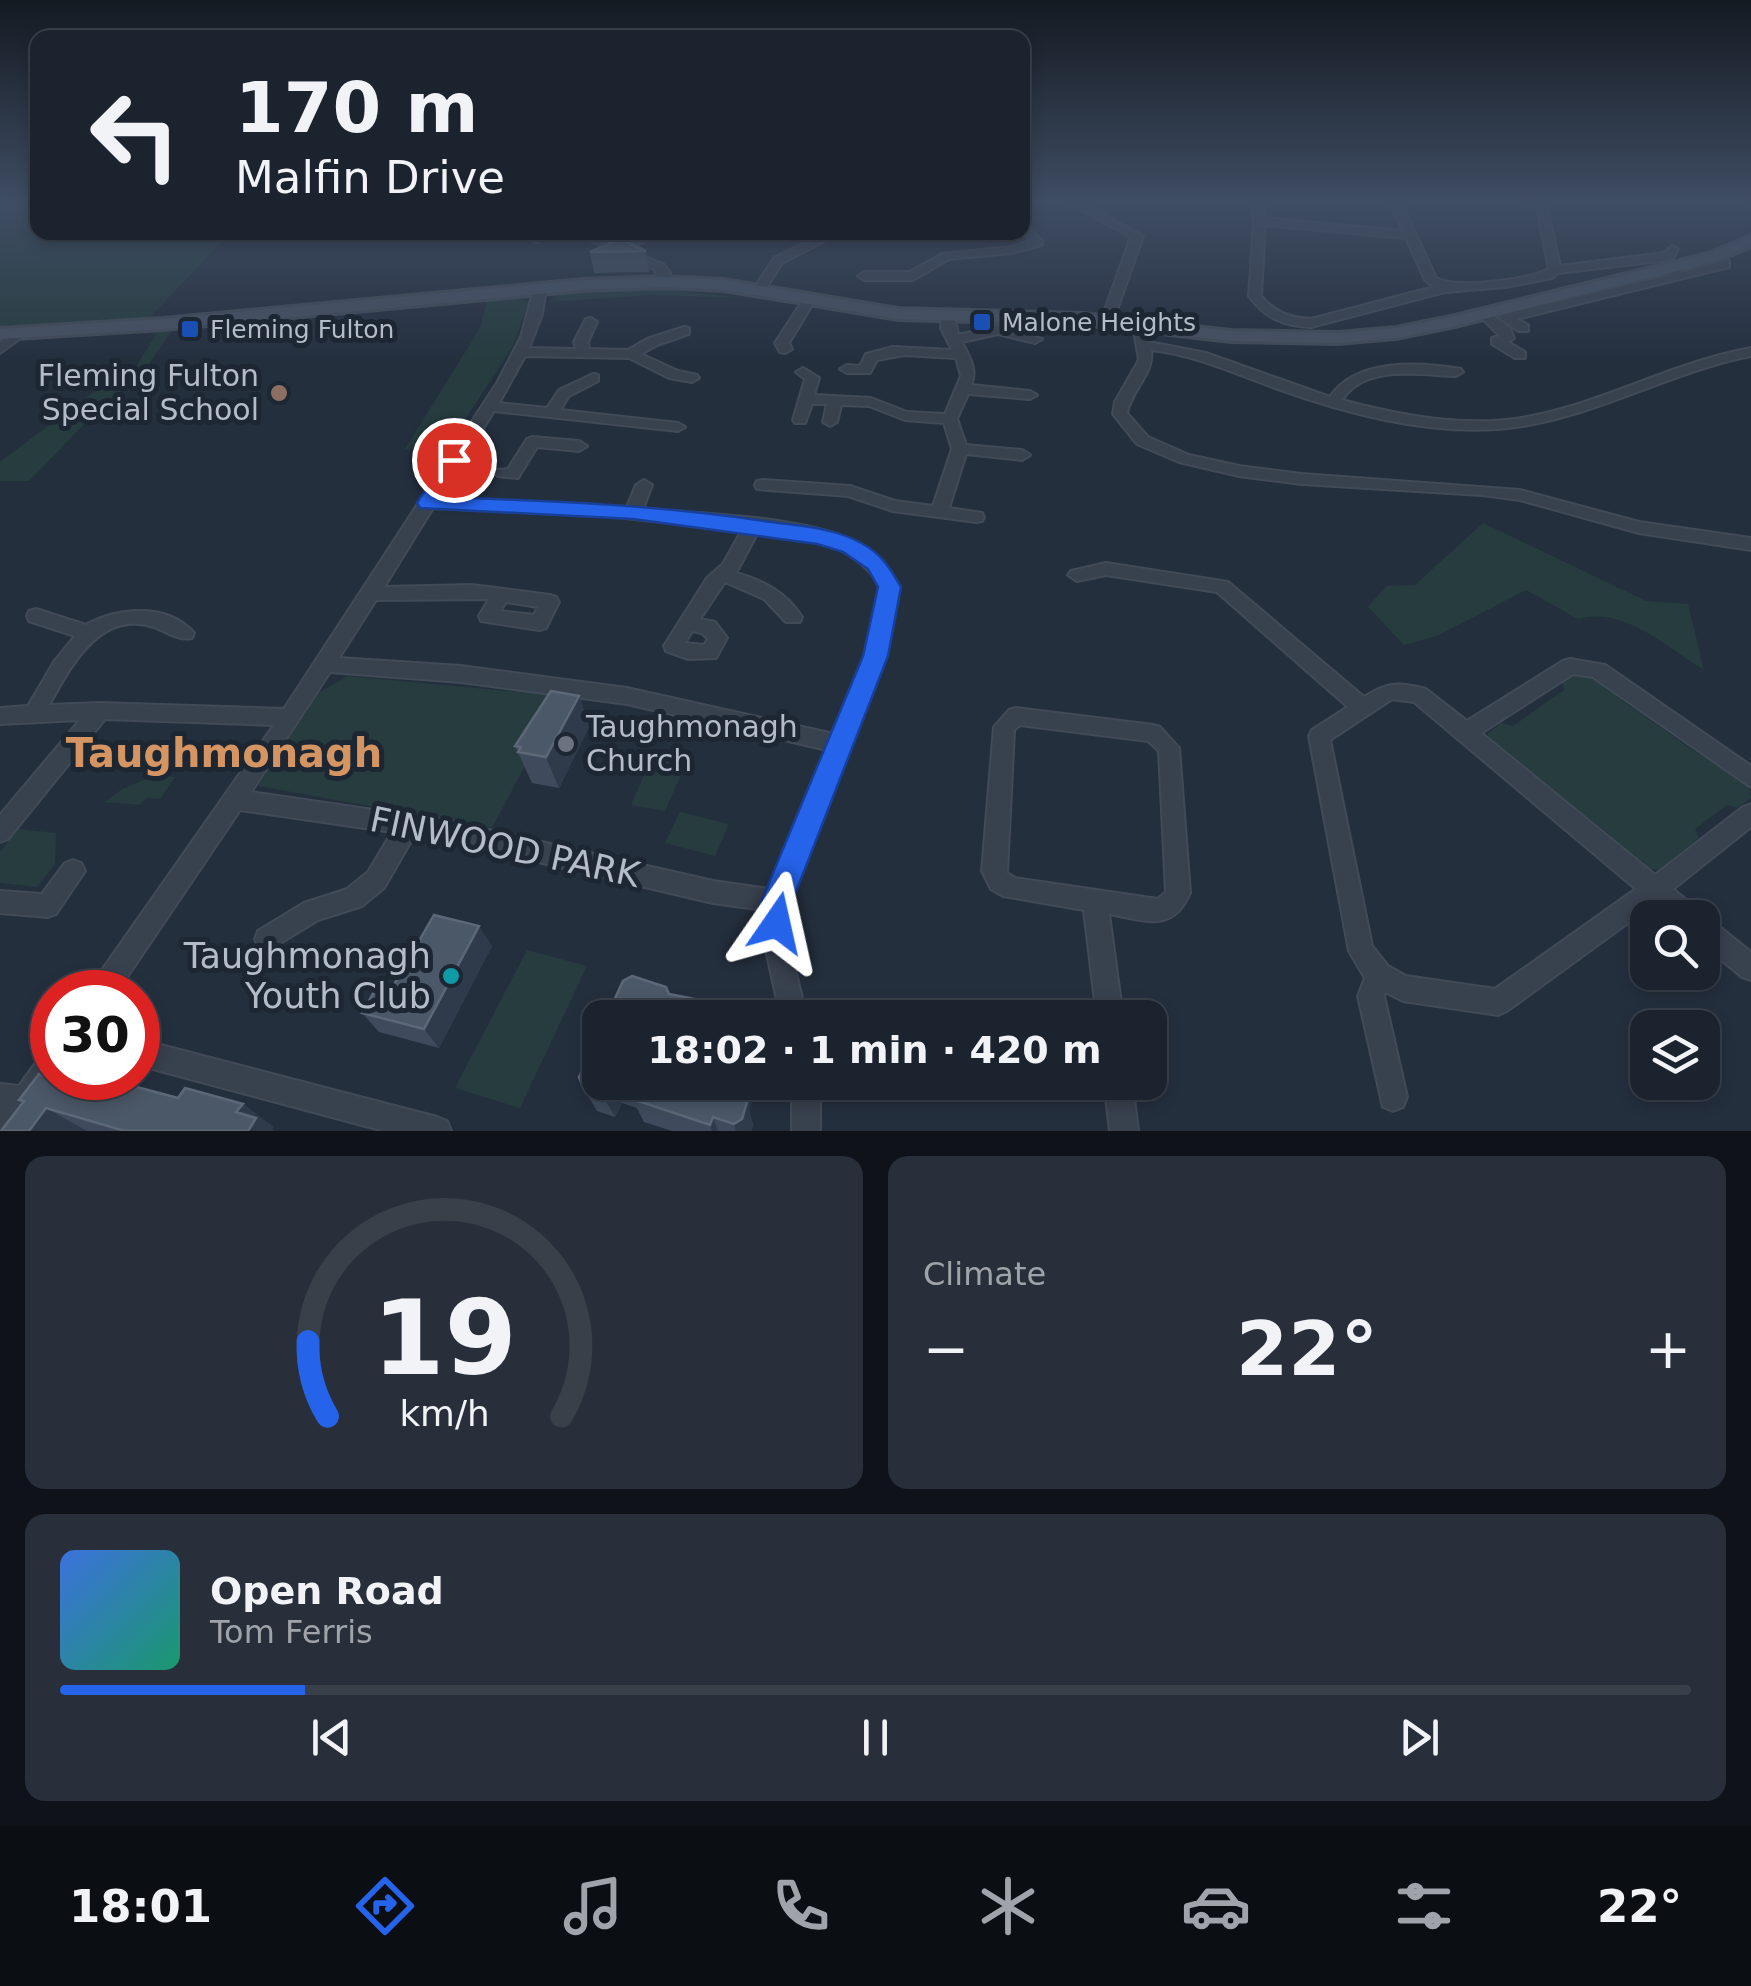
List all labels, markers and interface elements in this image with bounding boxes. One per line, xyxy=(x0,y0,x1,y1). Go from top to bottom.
text: 170 m xyxy=(235,67,478,149)
icon: left xyxy=(70,70,200,200)
text: Malfin Drive xyxy=(235,151,505,204)
place label: Malone Heights xyxy=(1002,308,1196,337)
marker: Malone Heights xyxy=(971,311,993,333)
place label: Fleming Fulton xyxy=(210,315,394,344)
marker: Fleming Fulton xyxy=(179,318,201,340)
place label: Fleming Fulton Special School xyxy=(38,358,259,427)
marker: Fleming Fulton Special School xyxy=(268,382,290,404)
pin xyxy=(412,418,497,503)
icon: arrive xyxy=(427,433,482,488)
place label: Taughmonagh Church xyxy=(585,709,798,778)
district label: Taughmonagh xyxy=(66,730,382,776)
marker: Taughmonagh Church xyxy=(555,733,577,755)
street label: FINWOOD PARK xyxy=(367,799,644,895)
position arrow xyxy=(725,871,829,975)
map controls xyxy=(1630,900,1720,1100)
button: search xyxy=(1630,900,1720,990)
place label: Taughmonagh Youth Club xyxy=(183,936,431,1016)
marker: Taughmonagh Youth Club xyxy=(440,965,462,987)
speed limit sign: 30 xyxy=(30,970,160,1100)
button: layers xyxy=(1630,1010,1720,1100)
text: 18:02 · 1 min · 420 m xyxy=(647,1028,1102,1072)
text: Climate xyxy=(923,1255,1046,1293)
text: 19 xyxy=(372,1277,516,1399)
text: 22° xyxy=(1236,1305,1378,1393)
text: − xyxy=(923,1317,969,1381)
text: + xyxy=(1645,1317,1691,1381)
text: km/h xyxy=(399,1393,489,1434)
text: Open Road xyxy=(210,1569,444,1613)
text: Tom Ferris xyxy=(210,1613,373,1651)
icon: previous xyxy=(304,1710,359,1765)
icon: pause xyxy=(848,1710,903,1765)
icon: next xyxy=(1392,1710,1447,1765)
icon: directions xyxy=(350,1871,420,1941)
icon: music xyxy=(558,1871,628,1941)
icon: phone xyxy=(766,1871,836,1941)
icon: climate xyxy=(973,1871,1043,1941)
icon: car xyxy=(1181,1871,1251,1941)
icon: filters xyxy=(1389,1871,1459,1941)
text: 18:01 xyxy=(69,1880,212,1933)
text: 22° xyxy=(1597,1880,1682,1933)

